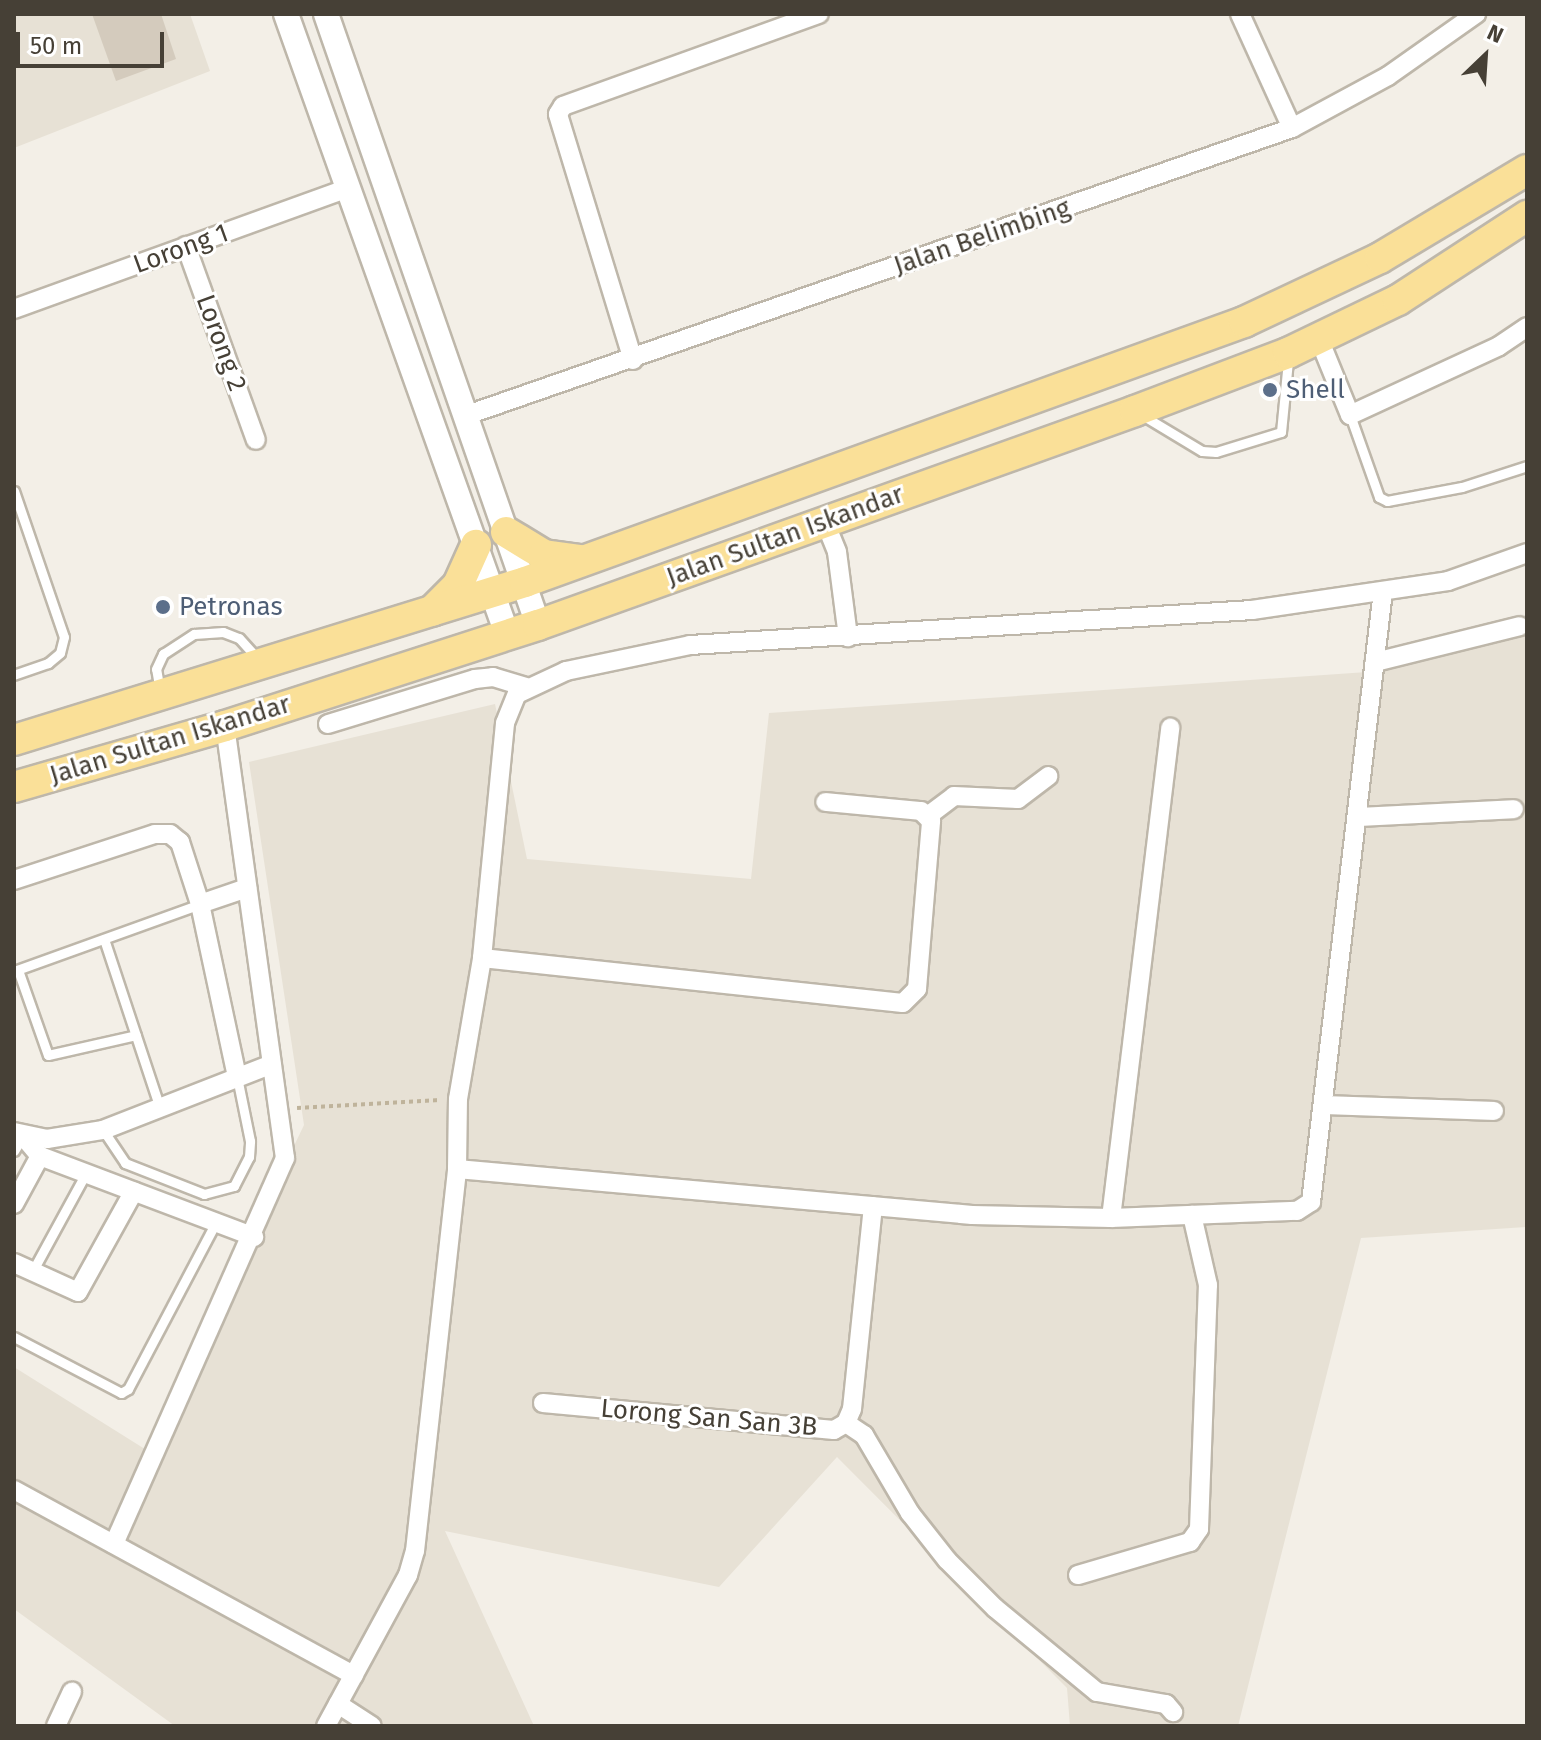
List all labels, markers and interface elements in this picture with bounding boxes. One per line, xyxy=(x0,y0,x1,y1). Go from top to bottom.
scale bar xyxy=(20,16,168,66)
north arrow xyxy=(1445,16,1525,96)
text: N xyxy=(1483,18,1508,49)
text: 50 m xyxy=(30,32,82,60)
street label: Jalan Belimbing xyxy=(890,192,1074,282)
street label: Lorong 1 xyxy=(129,217,233,281)
street label: Lorong 2 xyxy=(189,290,253,396)
place label: Shell xyxy=(1286,374,1345,406)
marker: Shell xyxy=(1261,381,1279,399)
street label: Jalan Sultan Iskandar xyxy=(662,479,908,593)
place label: Petronas xyxy=(179,591,283,623)
marker: Petronas xyxy=(154,598,172,616)
street label: Jalan Sultan Iskandar xyxy=(46,689,294,791)
street label: Lorong San San 3B xyxy=(599,1393,819,1443)

